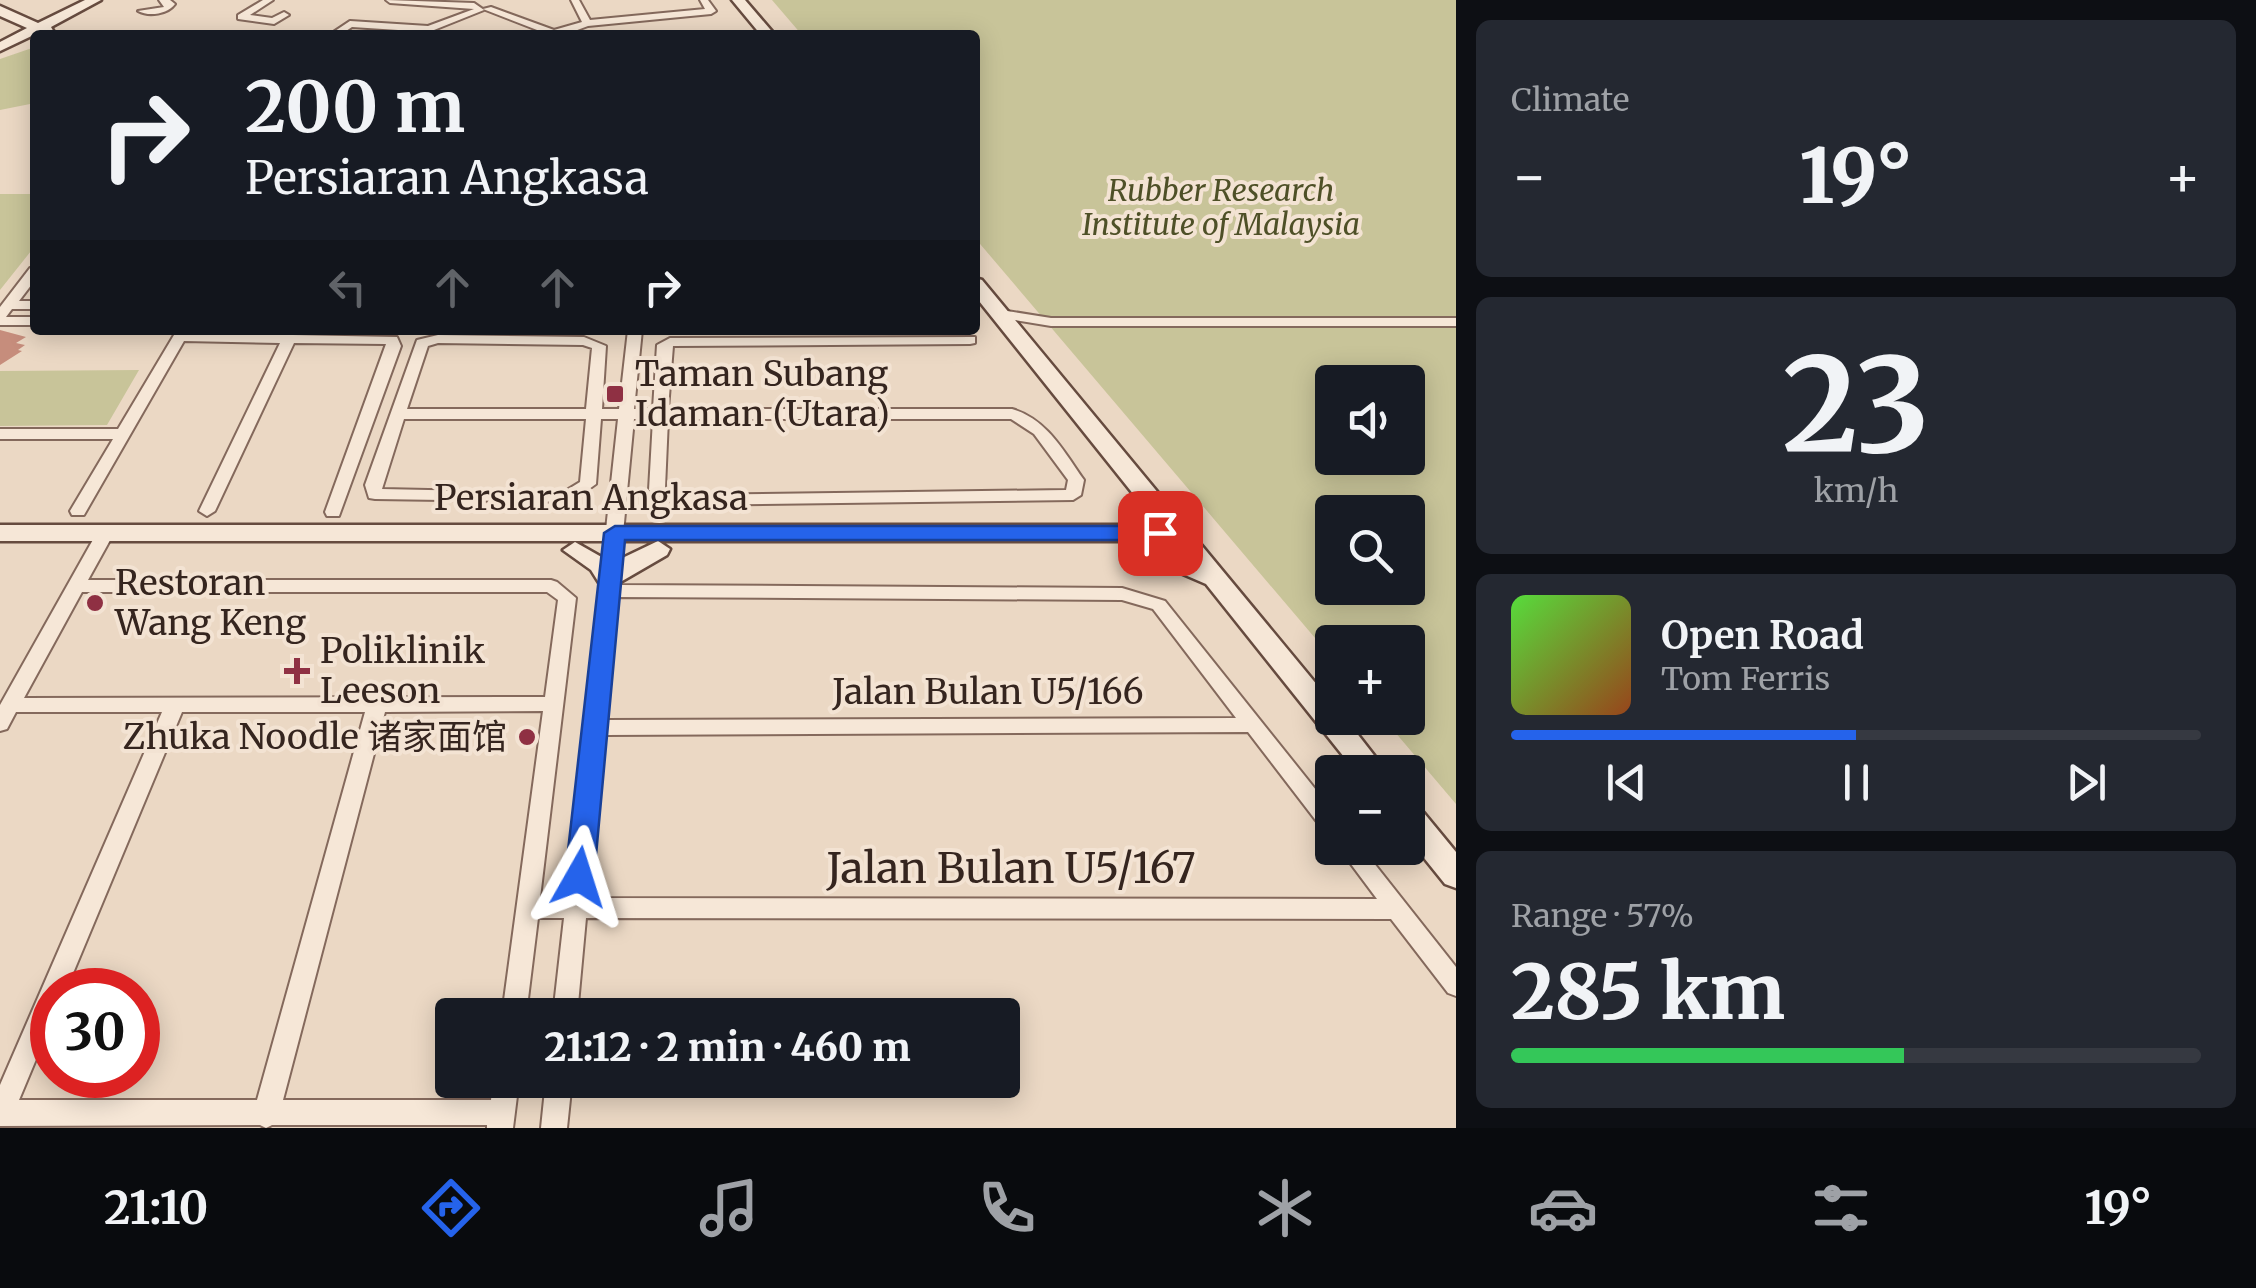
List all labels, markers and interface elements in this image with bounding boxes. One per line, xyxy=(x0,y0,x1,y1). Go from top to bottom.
text: 200 m xyxy=(245,63,465,151)
icon: right xyxy=(80,70,210,200)
text: Climate xyxy=(1511,80,1629,120)
text: 19° xyxy=(1799,129,1913,223)
text: − xyxy=(1511,142,1548,211)
text: + xyxy=(2164,142,2201,211)
text: Persiaran Angkasa xyxy=(245,150,649,206)
park label: Rubber Research Institute of Malaysia xyxy=(1082,171,1360,243)
icon: left xyxy=(320,260,375,315)
icon: ahead xyxy=(425,260,480,315)
icon: ahead xyxy=(530,260,585,315)
icon: right xyxy=(635,260,690,315)
text: 23 xyxy=(1782,324,1930,487)
place label: Taman Subang Idaman (Utara) xyxy=(635,352,890,436)
map controls xyxy=(1315,365,1425,865)
button: sound xyxy=(1315,365,1425,475)
marker: Taman Subang Idaman (Utara) xyxy=(604,383,626,405)
text: km/h xyxy=(1814,471,1898,511)
street label: Persiaran Angkasa xyxy=(434,476,748,520)
pin xyxy=(1118,491,1203,576)
button: search xyxy=(1315,495,1425,605)
icon: arrive xyxy=(1133,506,1188,561)
place label: Restoran Wang Keng xyxy=(114,561,306,645)
marker: Restoran Wang Keng xyxy=(84,592,106,614)
text: Open Road xyxy=(1661,612,1864,659)
button: + xyxy=(1315,625,1425,735)
place label: Poliklinik Leeson xyxy=(320,629,485,713)
marker: Poliklinik Leeson xyxy=(284,658,310,684)
text: Tom Ferris xyxy=(1661,659,1830,699)
street label: Jalan Bulan U5/166 xyxy=(831,670,1144,714)
place label: Zhuka Noodle 诸家面馆 xyxy=(123,715,507,759)
marker: Zhuka Noodle 诸家面馆 xyxy=(516,726,538,748)
button: − xyxy=(1315,755,1425,865)
icon: previous xyxy=(1599,755,1654,810)
icon: pause xyxy=(1829,755,1884,810)
icon: next xyxy=(2059,755,2114,810)
position arrow xyxy=(527,825,631,929)
street label: Jalan Bulan U5/167 xyxy=(825,842,1196,894)
text: Range · 57% xyxy=(1511,896,1694,936)
text: 285 km xyxy=(1511,945,1785,1039)
speed limit sign: 30 xyxy=(30,968,160,1098)
text: 21:12 · 2 min · 460 m xyxy=(544,1024,911,1071)
icon: directions xyxy=(416,1173,486,1243)
icon: music xyxy=(694,1173,764,1243)
icon: phone xyxy=(972,1173,1042,1243)
icon: climate xyxy=(1250,1173,1320,1243)
icon: car xyxy=(1528,1173,1598,1243)
icon: filters xyxy=(1806,1173,1876,1243)
text: 21:10 xyxy=(104,1180,208,1236)
text: 19° xyxy=(2084,1180,2152,1236)

